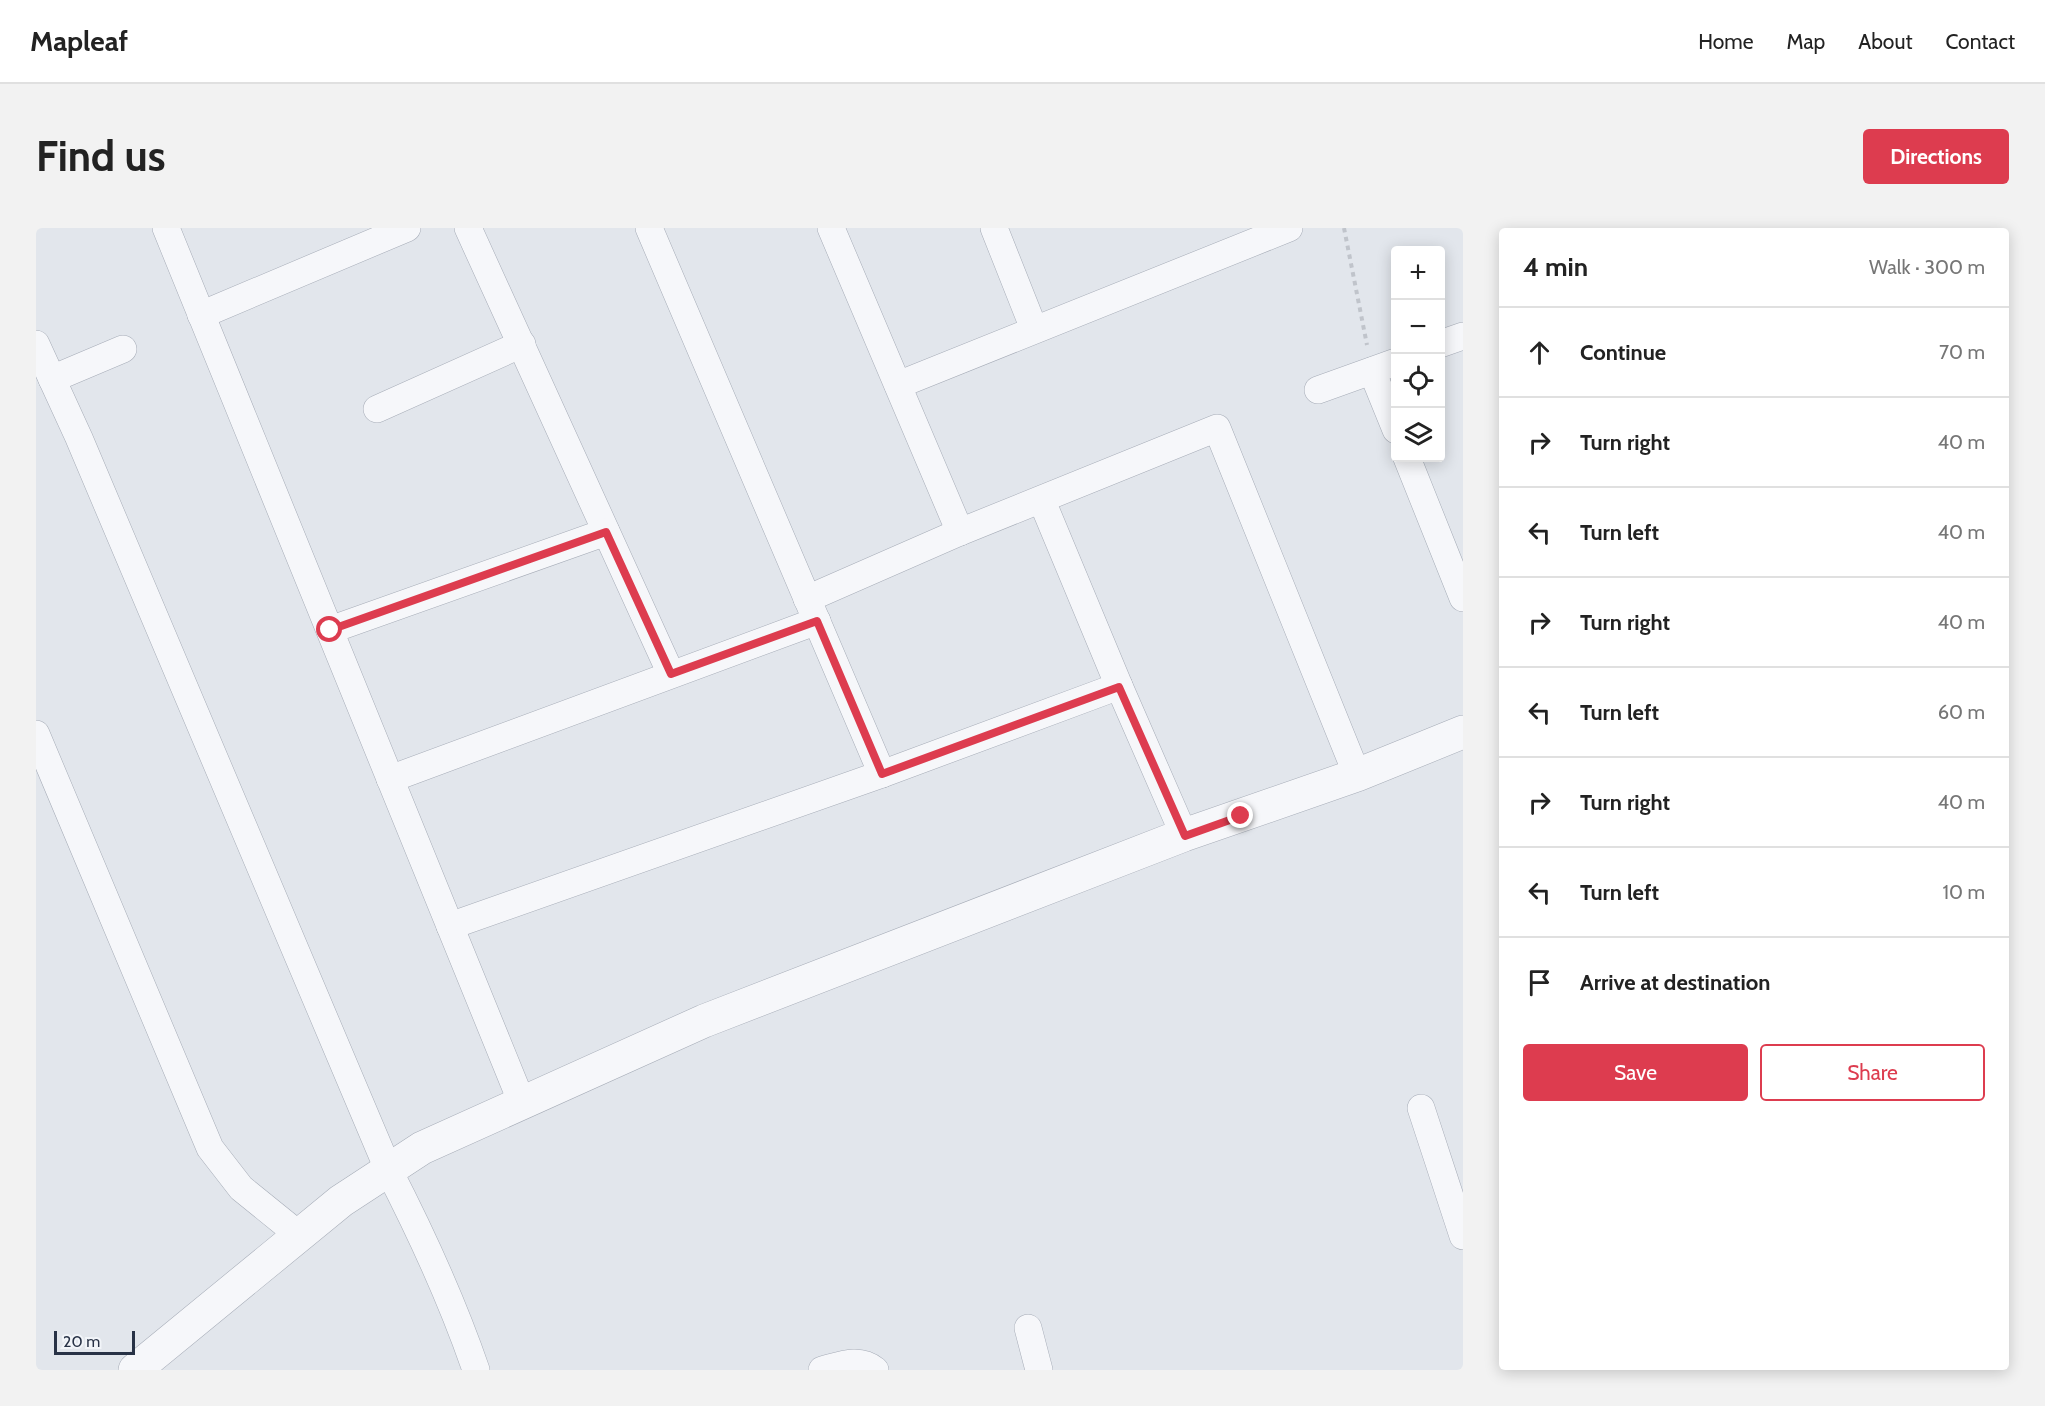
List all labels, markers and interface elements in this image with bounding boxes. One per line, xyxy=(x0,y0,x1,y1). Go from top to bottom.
text: Mapleaf xyxy=(30,24,128,58)
text: Home xyxy=(1698,29,1754,54)
text: Map xyxy=(1787,29,1825,54)
text: About xyxy=(1858,29,1912,54)
text: Contact xyxy=(1945,29,2015,54)
button: Directions xyxy=(1863,129,2009,184)
text: Find us xyxy=(36,130,165,182)
map controls xyxy=(1391,246,1445,462)
button: + xyxy=(1391,246,1445,300)
text: 4 min xyxy=(1523,251,1588,283)
text: Walk · 300 m xyxy=(1869,255,1985,279)
button: − xyxy=(1391,300,1445,354)
icon: ahead xyxy=(1523,336,1556,369)
text: Continue xyxy=(1580,339,1666,366)
text: 70 m xyxy=(1939,340,1985,364)
button: locate xyxy=(1391,354,1445,408)
button: layers xyxy=(1391,408,1445,462)
icon: right xyxy=(1523,426,1556,459)
text: Turn right xyxy=(1580,429,1670,456)
text: 40 m xyxy=(1937,430,1985,454)
icon: left xyxy=(1523,516,1556,549)
text: Turn left xyxy=(1580,519,1659,546)
text: 40 m xyxy=(1937,520,1985,544)
icon: right xyxy=(1523,606,1556,639)
text: Turn right xyxy=(1580,609,1670,636)
text: 40 m xyxy=(1937,610,1985,634)
route start xyxy=(316,616,342,642)
icon: left xyxy=(1523,696,1556,729)
text: Turn left xyxy=(1580,699,1659,726)
text: 60 m xyxy=(1938,700,1985,724)
icon: right xyxy=(1523,786,1556,819)
text: Turn right xyxy=(1580,789,1670,816)
text: 40 m xyxy=(1937,790,1985,814)
route end xyxy=(1227,802,1253,828)
icon: left xyxy=(1523,876,1556,909)
text: Turn left xyxy=(1580,879,1659,906)
text: 10 m xyxy=(1942,880,1985,904)
icon: arrive xyxy=(1523,966,1556,999)
text: Arrive at destination xyxy=(1580,969,1770,996)
button: Save xyxy=(1523,1044,1748,1101)
button: Share xyxy=(1760,1044,1985,1101)
scale bar xyxy=(54,1328,135,1356)
text: 20 m xyxy=(63,1332,100,1351)

